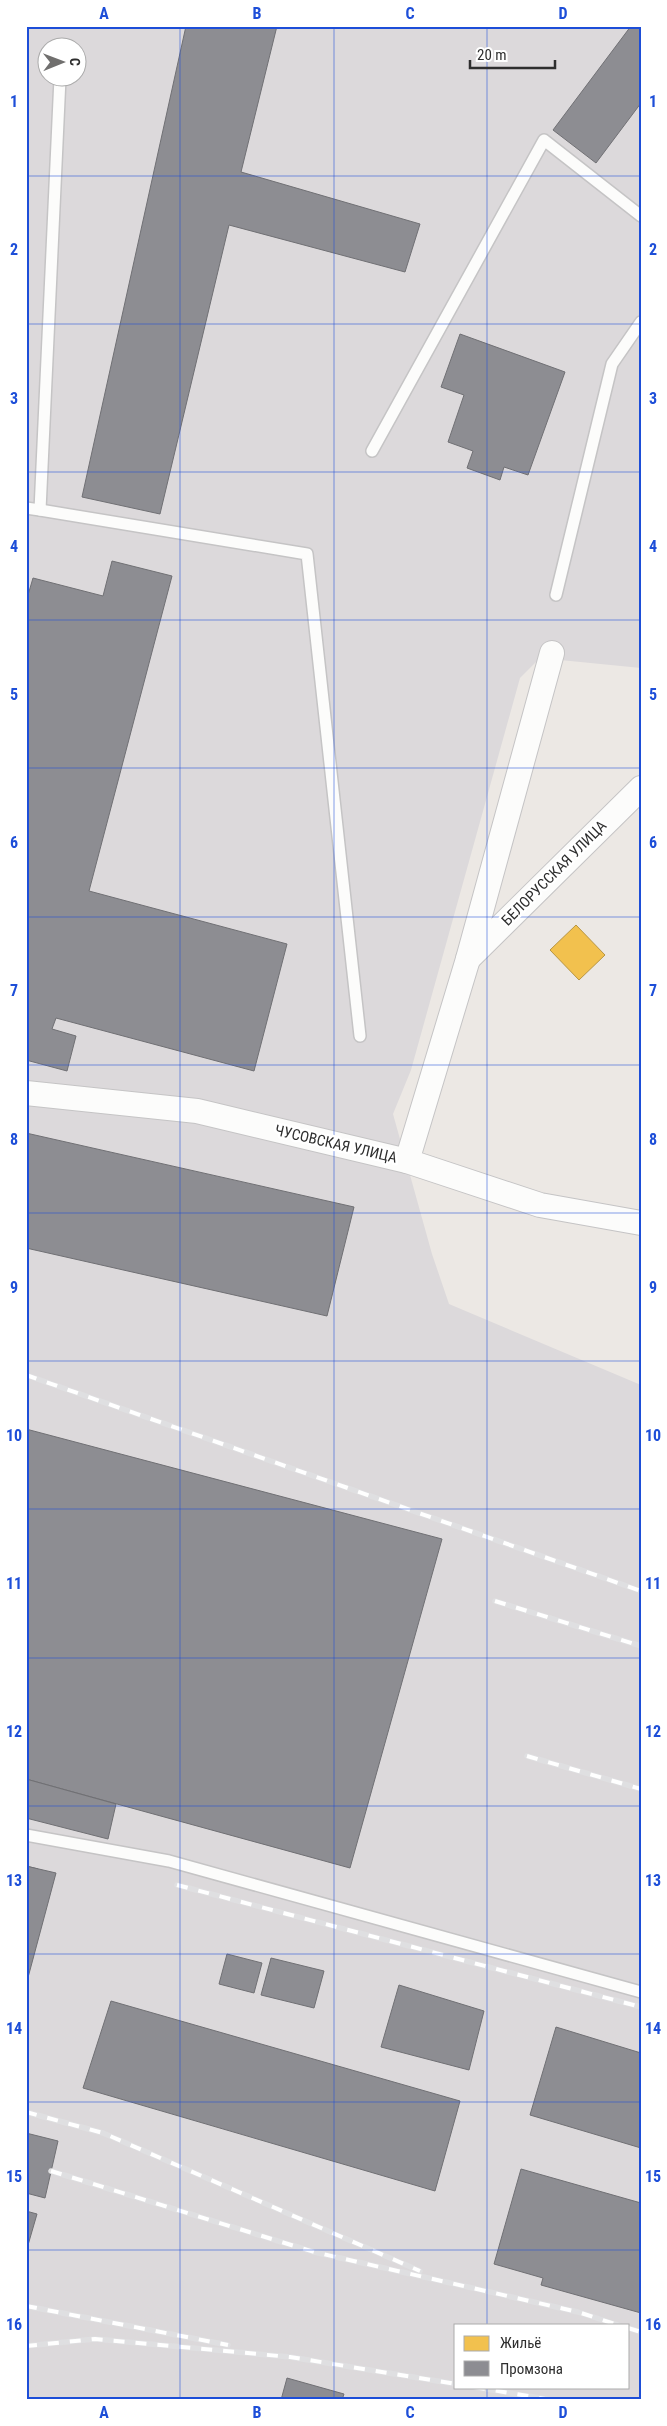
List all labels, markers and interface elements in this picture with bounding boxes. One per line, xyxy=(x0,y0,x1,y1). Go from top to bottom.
text: A xyxy=(99,4,109,23)
text: B xyxy=(253,4,262,23)
text: C xyxy=(405,4,415,23)
text: D xyxy=(558,4,568,23)
north arrow xyxy=(38,38,88,88)
scale bar xyxy=(470,38,554,70)
text: 20 m xyxy=(477,46,507,64)
text: С xyxy=(67,58,83,66)
text: 1 xyxy=(10,92,18,111)
text: 1 xyxy=(649,92,657,111)
text: 2 xyxy=(10,240,18,259)
text: 2 xyxy=(649,240,657,259)
text: 3 xyxy=(10,389,18,408)
text: 3 xyxy=(649,389,657,408)
text: 4 xyxy=(10,537,18,556)
text: 4 xyxy=(649,537,657,556)
text: 5 xyxy=(10,685,18,704)
text: 5 xyxy=(649,685,657,704)
street label: БЕЛОРУССКАЯ УЛИЦА xyxy=(498,817,610,929)
text: 6 xyxy=(10,833,18,852)
text: 6 xyxy=(649,833,657,852)
text: 7 xyxy=(10,981,18,1000)
text: 7 xyxy=(649,981,657,1000)
street label: ЧУСОВСКАЯ УЛИЦА xyxy=(273,1121,399,1167)
text: 8 xyxy=(10,1130,18,1149)
text: 8 xyxy=(649,1130,657,1149)
text: 9 xyxy=(10,1278,18,1297)
text: 9 xyxy=(649,1278,657,1297)
text: 10 xyxy=(6,1426,22,1445)
text: 10 xyxy=(645,1426,661,1445)
text: 11 xyxy=(6,1574,22,1593)
text: 11 xyxy=(645,1574,661,1593)
text: 12 xyxy=(6,1722,22,1741)
text: 12 xyxy=(645,1722,661,1741)
text: 13 xyxy=(6,1871,22,1890)
text: 13 xyxy=(645,1871,661,1890)
text: 14 xyxy=(6,2019,22,2038)
text: 14 xyxy=(645,2019,661,2038)
text: 15 xyxy=(6,2167,22,2186)
text: 15 xyxy=(645,2167,661,2186)
text: 16 xyxy=(6,2315,22,2334)
text: 16 xyxy=(645,2315,661,2334)
legend xyxy=(454,2324,630,2388)
text: Жильё xyxy=(500,2334,541,2352)
text: Промзона xyxy=(500,2360,563,2378)
text: A xyxy=(99,2403,109,2422)
text: B xyxy=(253,2403,262,2422)
text: C xyxy=(405,2403,415,2422)
text: D xyxy=(558,2403,568,2422)

